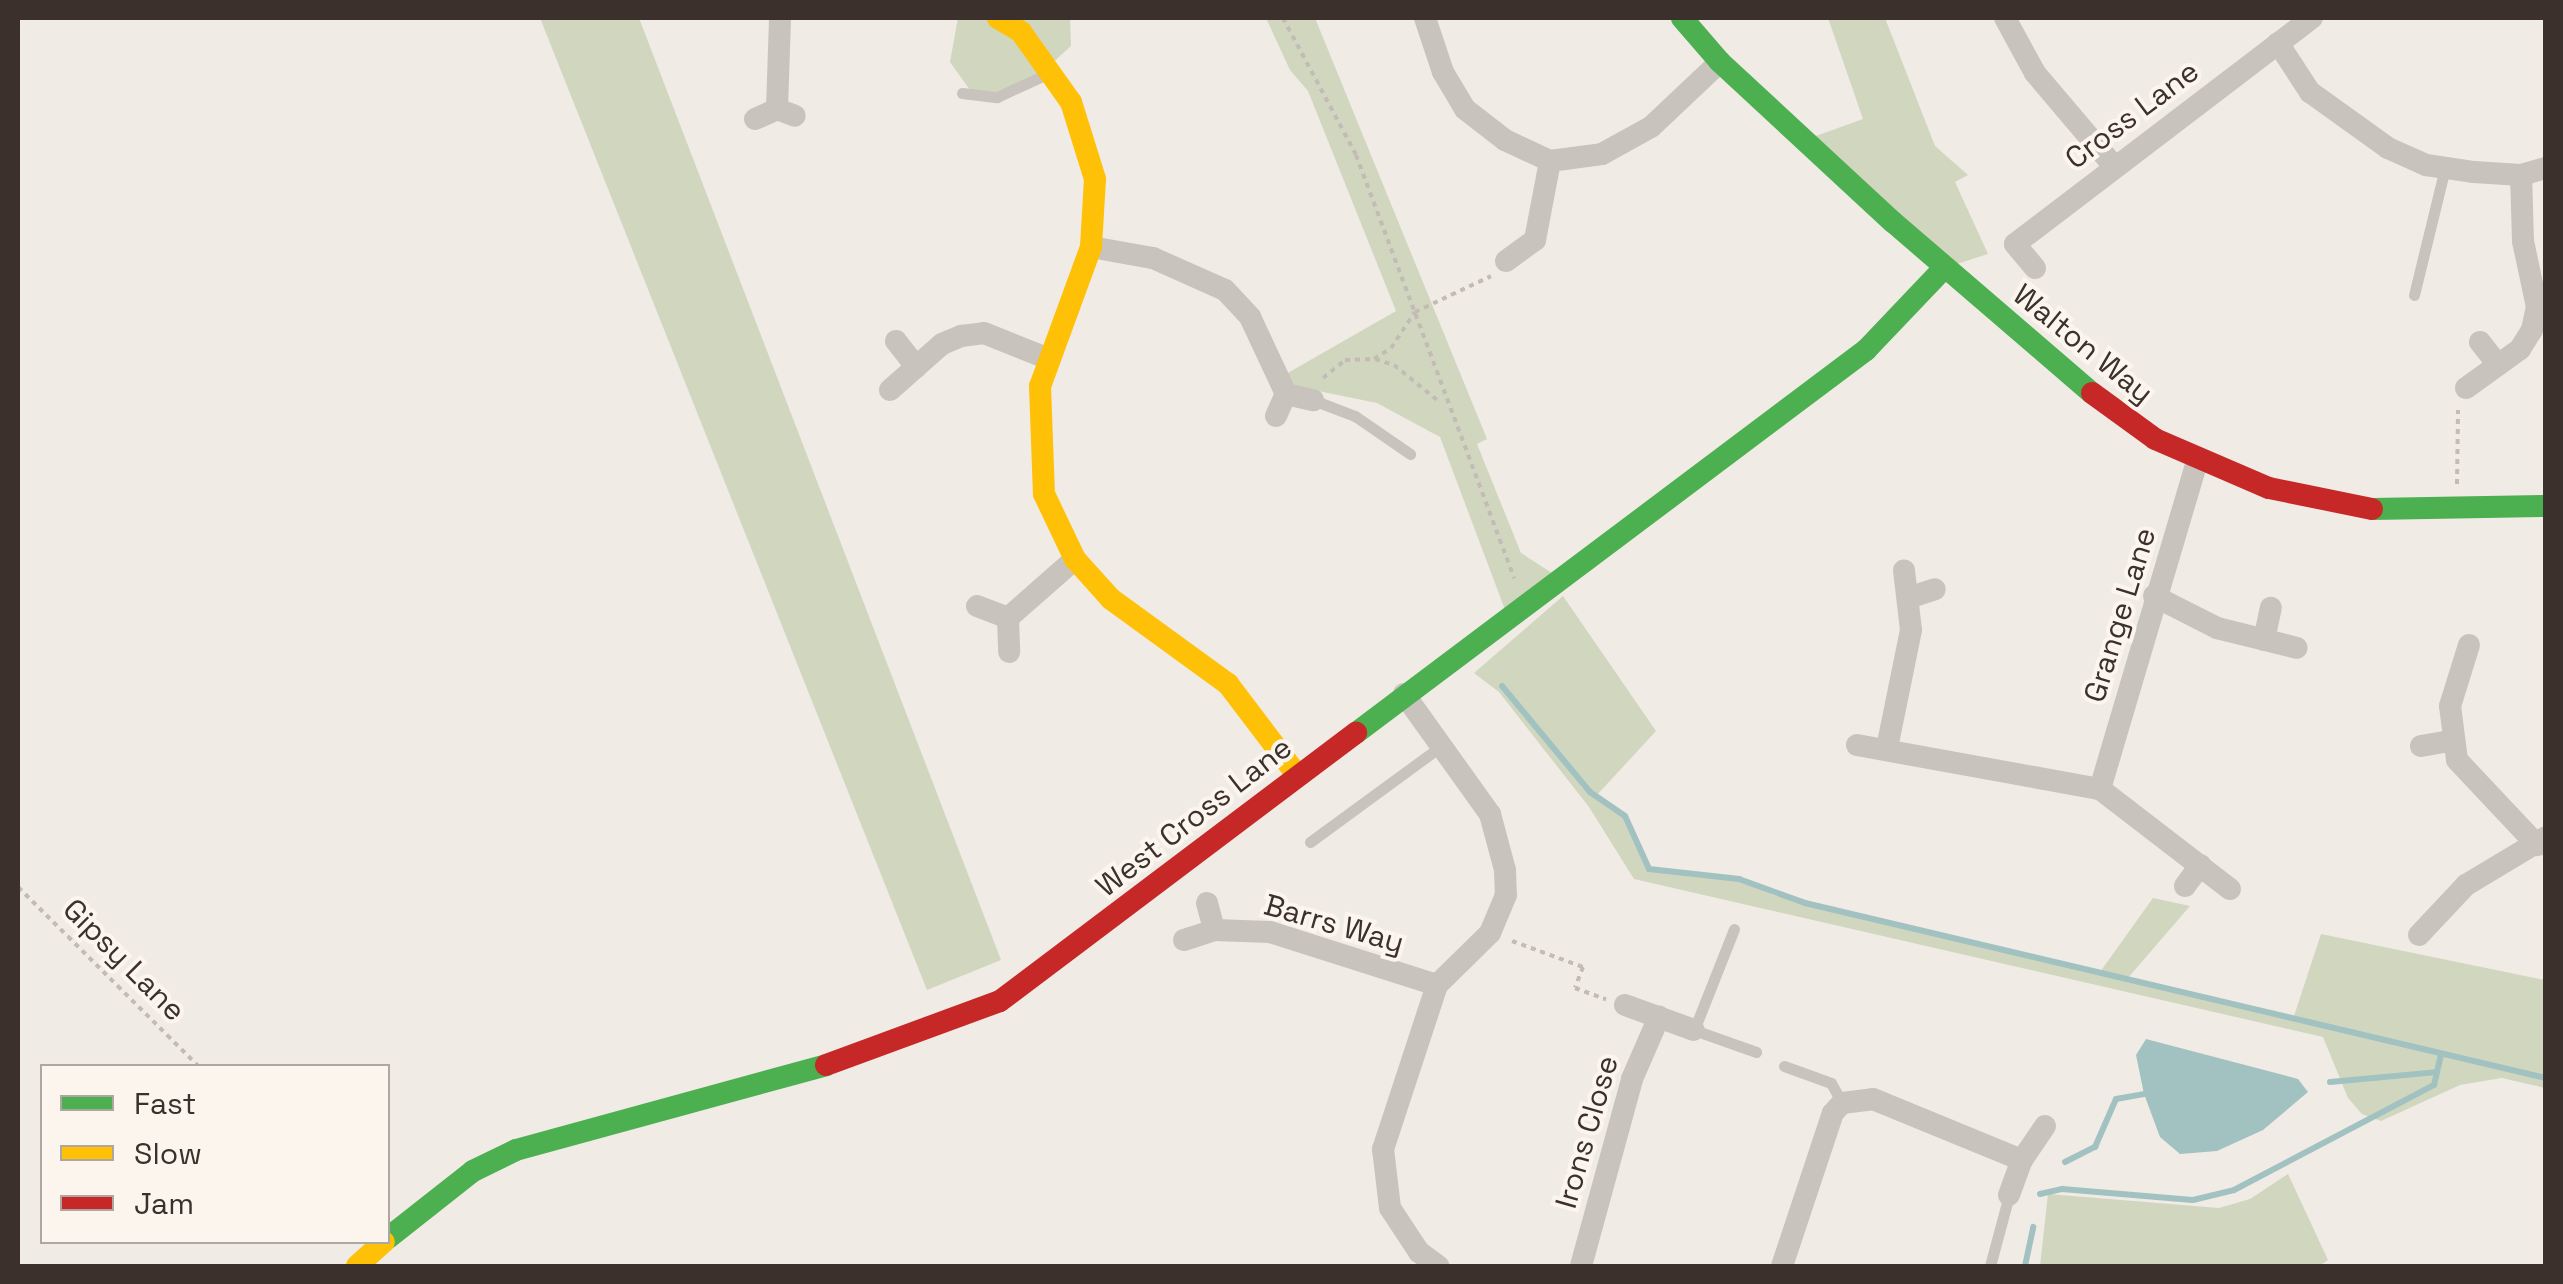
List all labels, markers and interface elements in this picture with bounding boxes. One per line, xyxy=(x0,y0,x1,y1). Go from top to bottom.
street label: Cross Lane xyxy=(2058,53,2206,177)
street label: Walton Way xyxy=(2006,277,2160,411)
street label: Grange Lane xyxy=(2076,523,2164,707)
street label: West Cross Lane xyxy=(1089,729,1299,905)
street label: Barrs Way xyxy=(1260,887,1408,961)
street label: Gipsy Lane xyxy=(55,891,193,1029)
street label: Irons Close xyxy=(1548,1051,1626,1213)
legend xyxy=(40,1064,390,1244)
text: Fast xyxy=(134,1084,196,1123)
text: Slow xyxy=(134,1134,202,1173)
text: Jam xyxy=(134,1184,194,1223)

